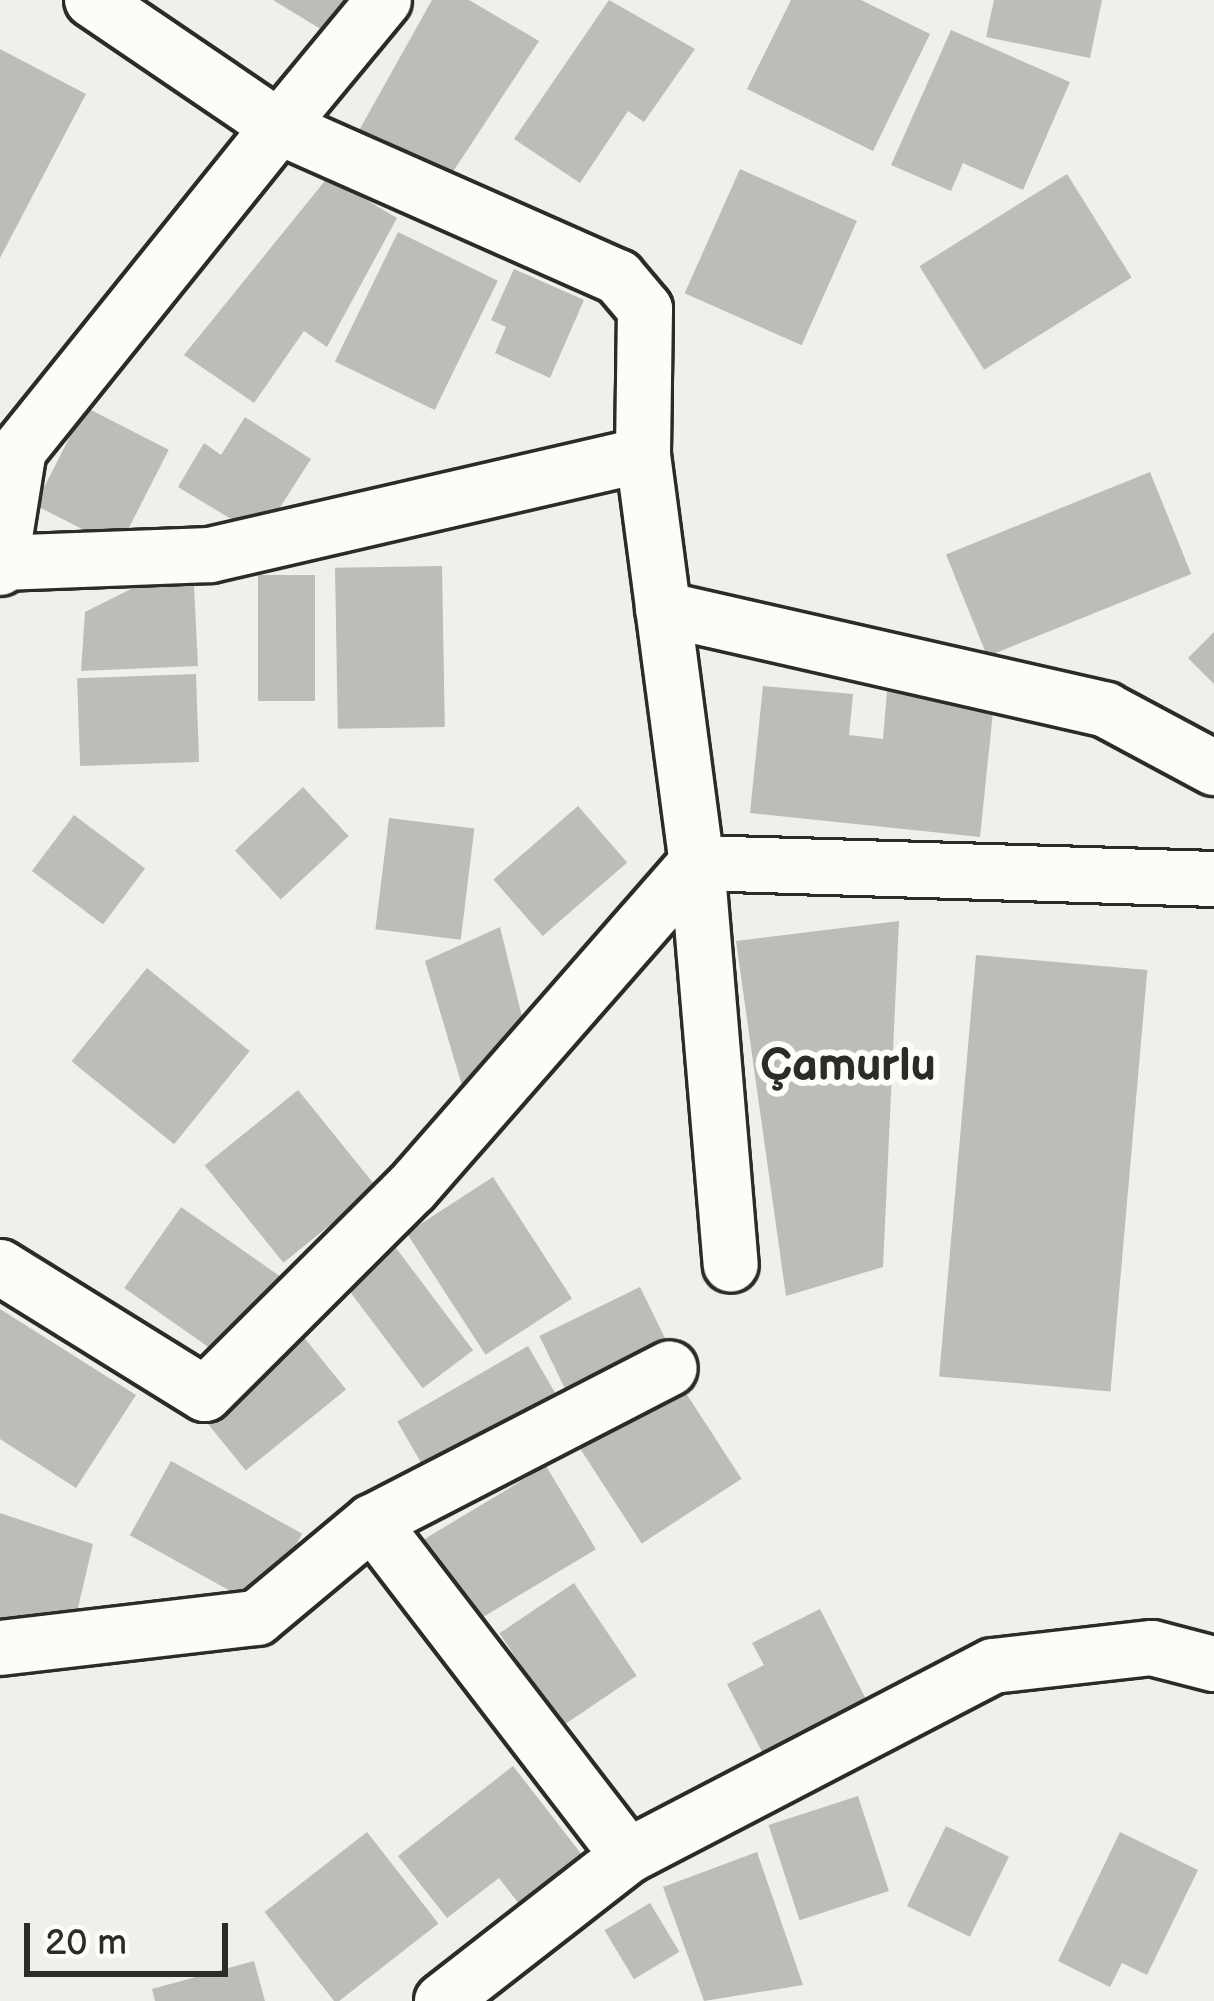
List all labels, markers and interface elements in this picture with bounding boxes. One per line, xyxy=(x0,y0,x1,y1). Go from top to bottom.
district label: Çamurlu xyxy=(760,1040,936,1094)
scale bar xyxy=(30,1899,234,1973)
text: 20 m xyxy=(45,1922,127,1965)

